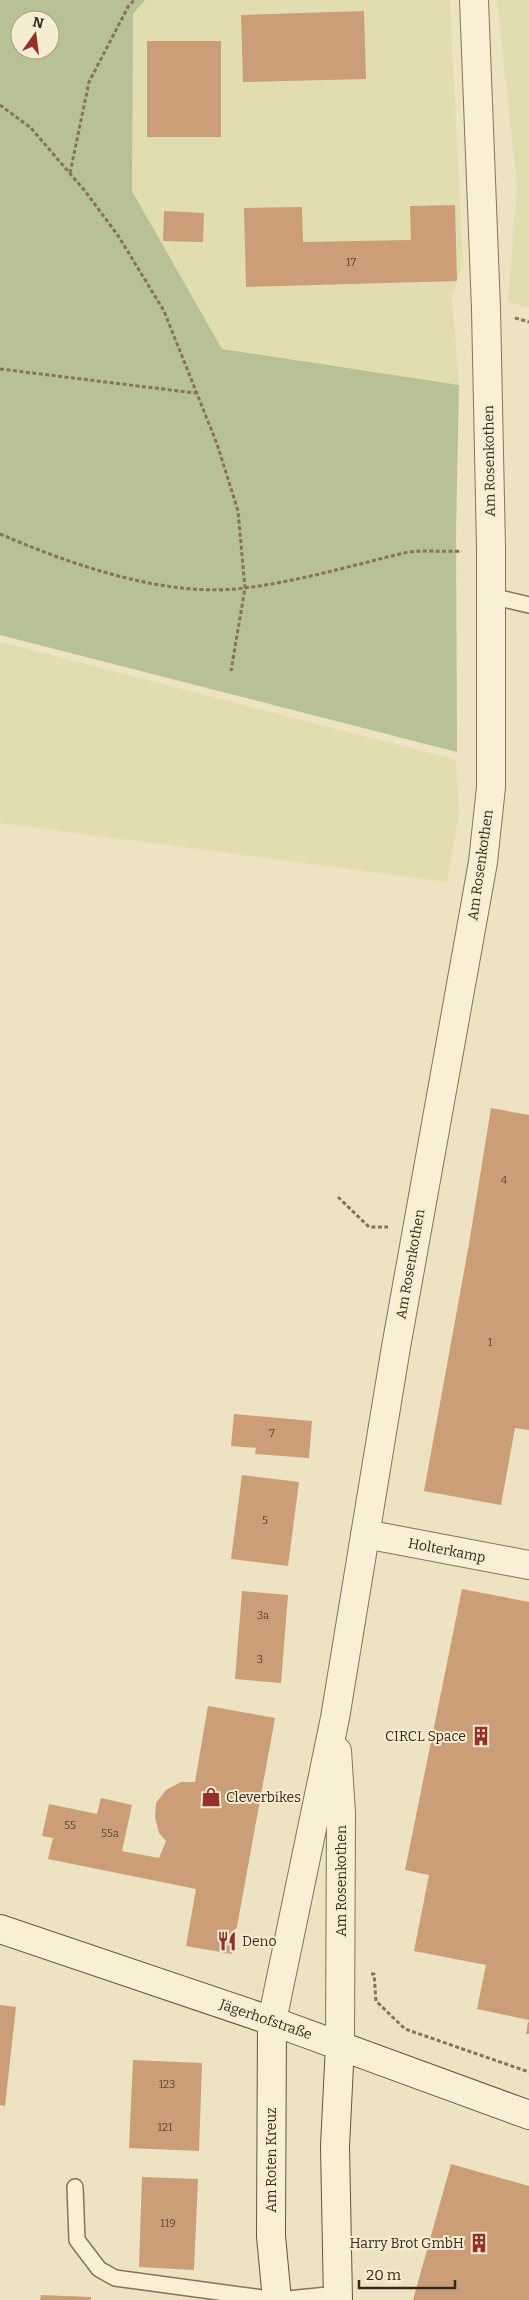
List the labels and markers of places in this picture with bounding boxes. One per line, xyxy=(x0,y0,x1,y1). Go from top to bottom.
building icon: CIRCL Space xyxy=(470,1725,492,1747)
place label: CIRCL Space xyxy=(385,1728,466,1745)
shop icon: Cleverbikes xyxy=(200,1786,222,1808)
place label: Cleverbikes xyxy=(226,1789,301,1806)
restaurant icon: Deno xyxy=(216,1930,238,1952)
place label: Deno xyxy=(242,1933,277,1950)
building icon: Harry Brot GmbH xyxy=(468,2232,490,2254)
place label: Harry Brot GmbH xyxy=(349,2235,464,2252)

